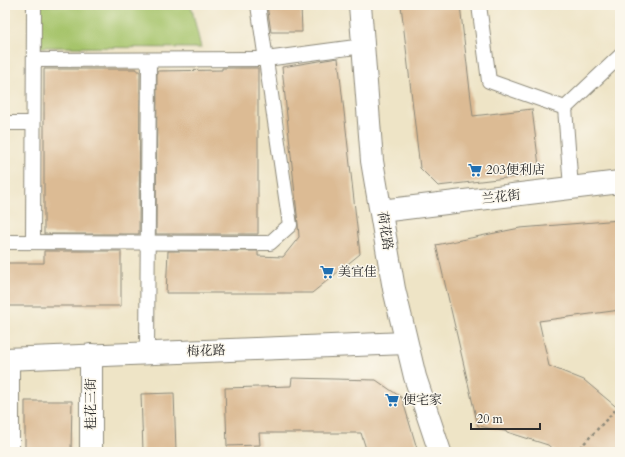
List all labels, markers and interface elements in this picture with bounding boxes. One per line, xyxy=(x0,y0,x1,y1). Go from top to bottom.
place label: 203便利店 xyxy=(486,161,545,179)
supermarket icon: 203便利店 xyxy=(467,162,483,178)
street label: 兰花街 xyxy=(481,186,521,208)
street label: 荷花路 xyxy=(373,210,397,252)
place label: 美宜佳 xyxy=(338,263,377,281)
supermarket icon: 美宜佳 xyxy=(319,264,335,280)
street label: 梅花路 xyxy=(186,341,226,361)
street label: 桂花三街 xyxy=(82,378,100,430)
place label: 便宅家 xyxy=(403,391,442,409)
supermarket icon: 便宅家 xyxy=(384,392,400,408)
scale bar xyxy=(471,405,540,431)
text: 20 m xyxy=(477,411,504,427)

